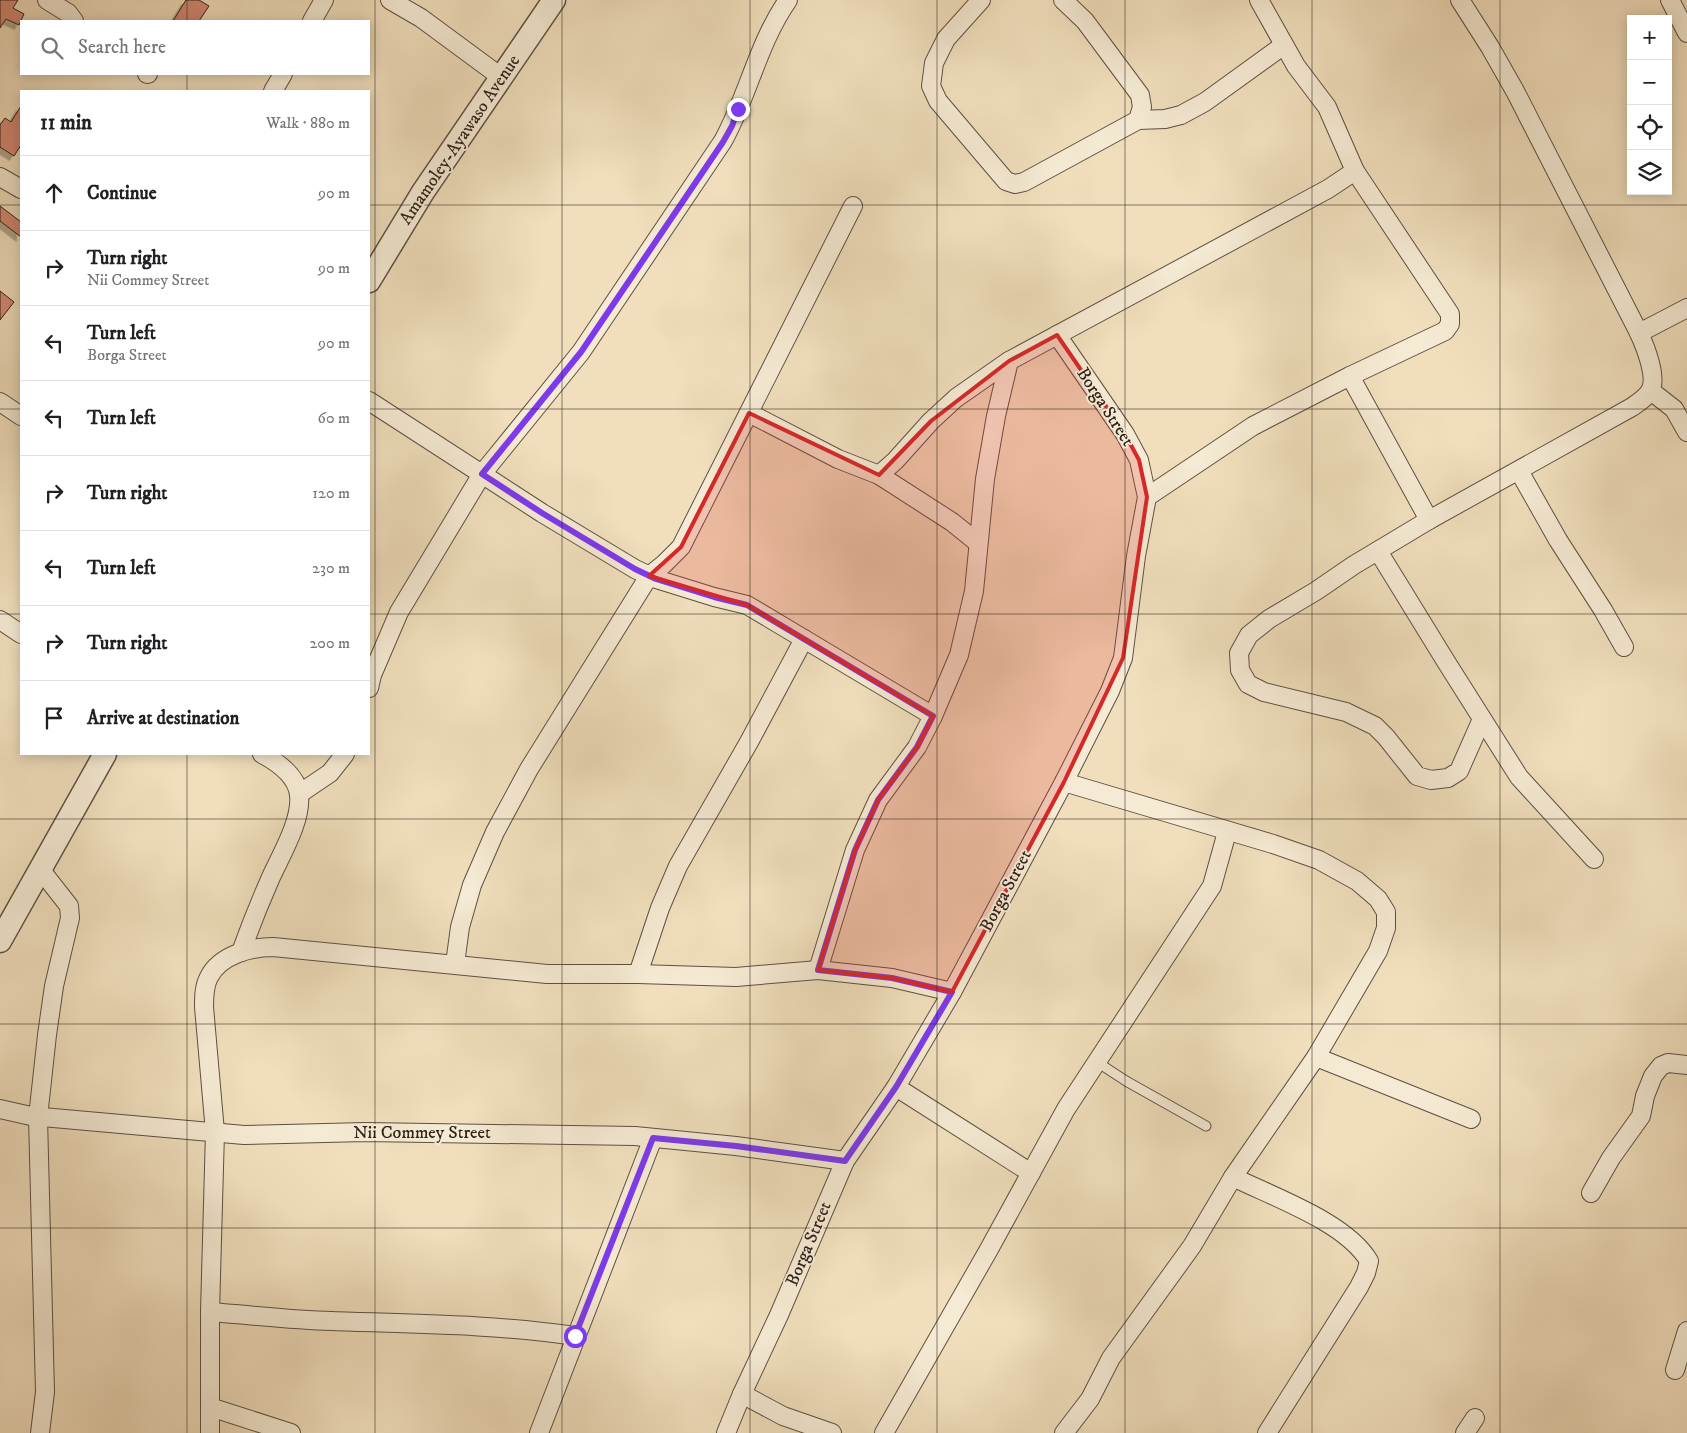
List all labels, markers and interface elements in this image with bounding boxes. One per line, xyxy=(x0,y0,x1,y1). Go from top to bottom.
map controls xyxy=(1627,15,1672,195)
button: + xyxy=(1627,15,1672,60)
search box xyxy=(20,20,370,75)
icon: search xyxy=(38,34,66,62)
text: Search here xyxy=(78,36,166,59)
street label: Amamoley-Ayawaso Avenue xyxy=(395,51,525,229)
button: − xyxy=(1627,60,1672,105)
route end xyxy=(727,98,750,121)
button: locate xyxy=(1627,105,1672,150)
text: 11 min xyxy=(40,110,92,136)
text: Walk · 880 m xyxy=(266,113,350,133)
button: layers xyxy=(1627,150,1672,195)
icon: ahead xyxy=(40,179,68,207)
text: Continue xyxy=(87,182,157,205)
text: 90 m xyxy=(318,183,350,203)
text: Turn right xyxy=(87,247,167,270)
icon: right xyxy=(40,254,68,282)
text: 90 m xyxy=(318,258,350,278)
text: Nii Commey Street xyxy=(87,270,209,290)
text: Turn left xyxy=(87,322,156,345)
icon: left xyxy=(40,329,68,357)
text: 90 m xyxy=(318,333,350,353)
text: Borga Street xyxy=(87,345,167,365)
street label: Borga Street xyxy=(1071,363,1139,451)
icon: left xyxy=(40,404,68,432)
text: Turn left xyxy=(87,407,156,430)
text: 60 m xyxy=(318,408,350,428)
icon: right xyxy=(40,479,68,507)
text: Turn right xyxy=(87,482,167,505)
text: 120 m xyxy=(312,483,350,503)
icon: left xyxy=(40,554,68,582)
text: Turn left xyxy=(87,557,156,580)
text: 230 m xyxy=(312,558,350,578)
icon: right xyxy=(40,629,68,657)
text: Turn right xyxy=(87,632,167,655)
text: 200 m xyxy=(309,633,350,653)
icon: arrive xyxy=(40,704,68,732)
text: Arrive at destination xyxy=(87,707,239,730)
street label: Borga Street xyxy=(975,846,1037,936)
street label: Nii Commey Street xyxy=(353,1122,491,1144)
street label: Borga Street xyxy=(781,1198,837,1290)
route start xyxy=(564,1325,587,1348)

